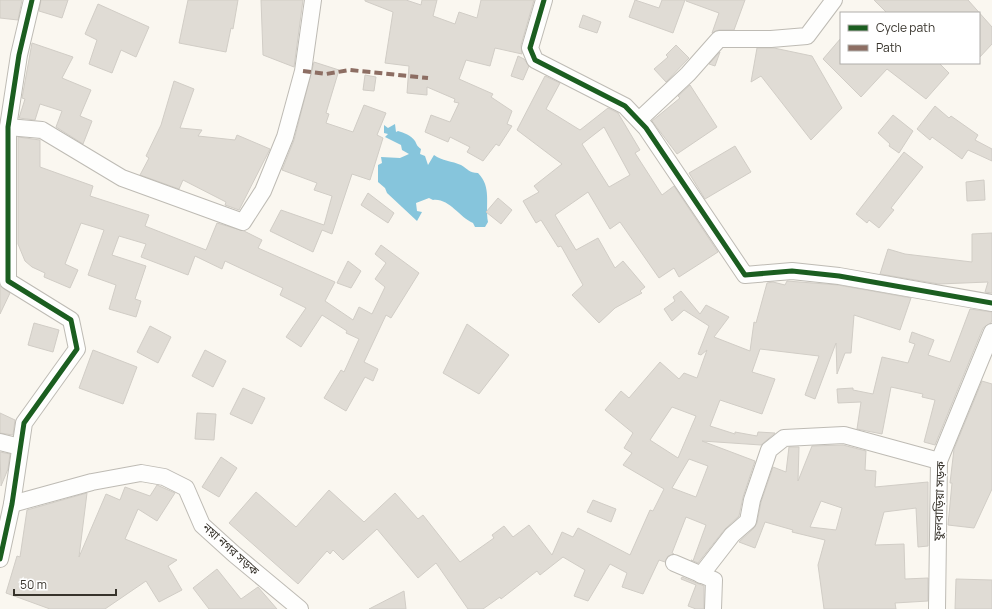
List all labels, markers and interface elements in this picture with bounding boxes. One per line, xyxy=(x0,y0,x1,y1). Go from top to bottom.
legend xyxy=(840,12,980,64)
text: Cycle path xyxy=(876,19,935,36)
text: Path xyxy=(876,39,902,56)
street label: ফুলবাড়িয়া সড়ক xyxy=(929,461,949,542)
street label: নয়া নগর সড়ক xyxy=(198,518,263,579)
scale bar xyxy=(14,571,116,597)
text: 50 m xyxy=(20,576,47,593)

